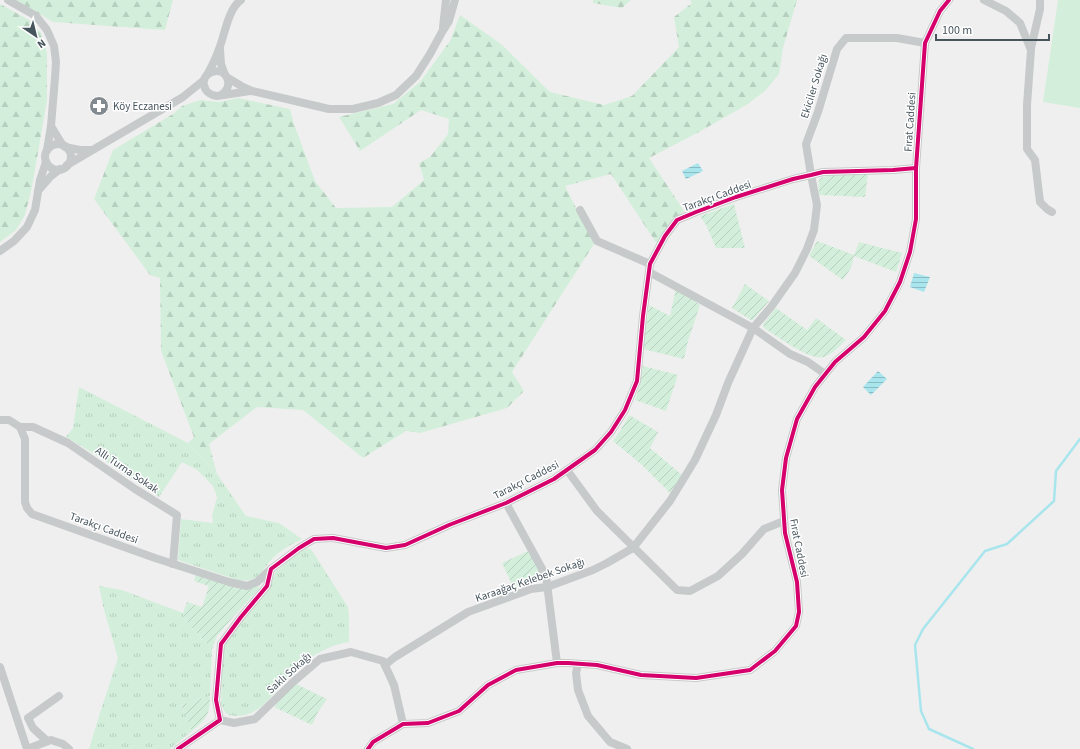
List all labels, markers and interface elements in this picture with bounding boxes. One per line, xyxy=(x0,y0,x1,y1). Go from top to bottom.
north arrow xyxy=(16,16,56,56)
scale bar xyxy=(936,16,1049,42)
text: 100 m xyxy=(942,22,972,39)
text: N xyxy=(34,36,49,52)
street label: Ekiciler Sokağı xyxy=(797,52,831,120)
street label: Fırat Caddesi xyxy=(900,92,920,152)
pharmacy icon: Köy Eczanesi xyxy=(88,95,110,117)
place label: Köy Eczanesi xyxy=(113,99,172,114)
street label: Tarakçı Caddesi xyxy=(681,177,753,215)
street label: Allı Turna Sokak xyxy=(92,443,162,497)
street label: Tarakçı Caddesi xyxy=(491,457,561,503)
street label: Tarakçı Caddesi xyxy=(68,509,140,547)
street label: Fırat Caddesi xyxy=(786,517,812,579)
street label: Karaağaç Kelebek Sokağı xyxy=(473,554,587,606)
street label: Saklı Sokağı xyxy=(263,649,315,697)

